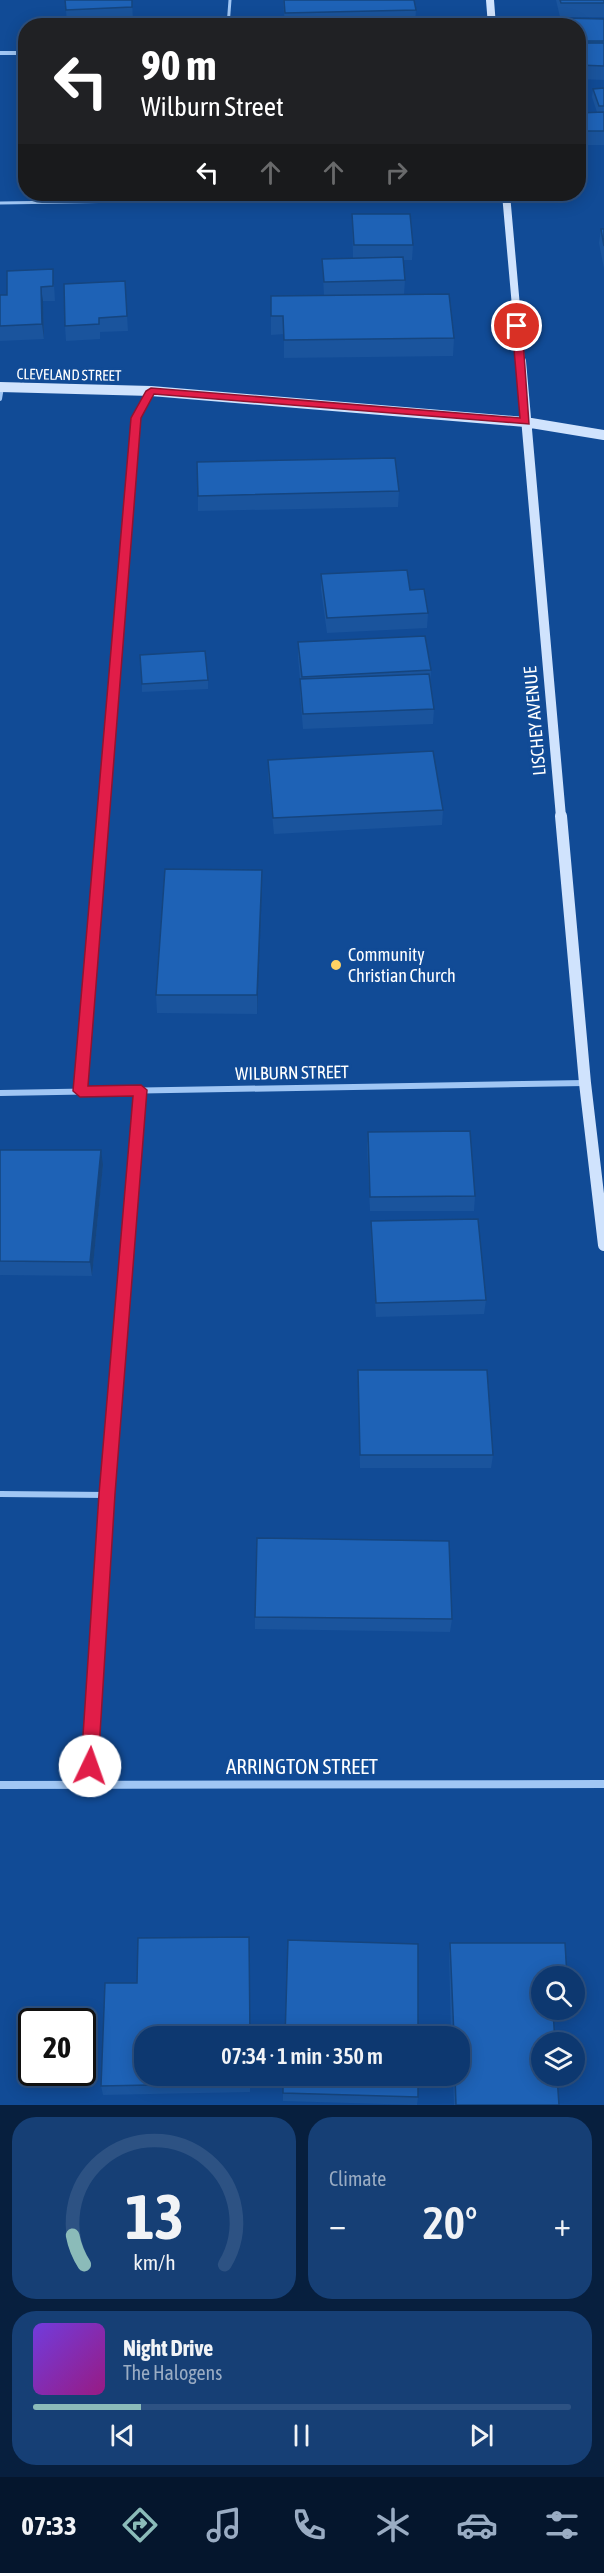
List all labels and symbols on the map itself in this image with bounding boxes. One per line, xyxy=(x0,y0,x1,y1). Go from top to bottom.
pin xyxy=(491,300,542,351)
street label: CLEVELAND STREET xyxy=(16,365,122,384)
street label: LISCHEY AVENUE xyxy=(519,665,550,777)
place label: Community Christian Church xyxy=(348,944,456,986)
marker: Community Christian Church xyxy=(329,958,343,972)
street label: WILBURN STREET xyxy=(235,1061,349,1084)
position arrow xyxy=(58,1734,122,1798)
street label: ARRINGTON STREET xyxy=(226,1754,378,1778)
speed limit sign: 20 xyxy=(18,2008,96,2086)

